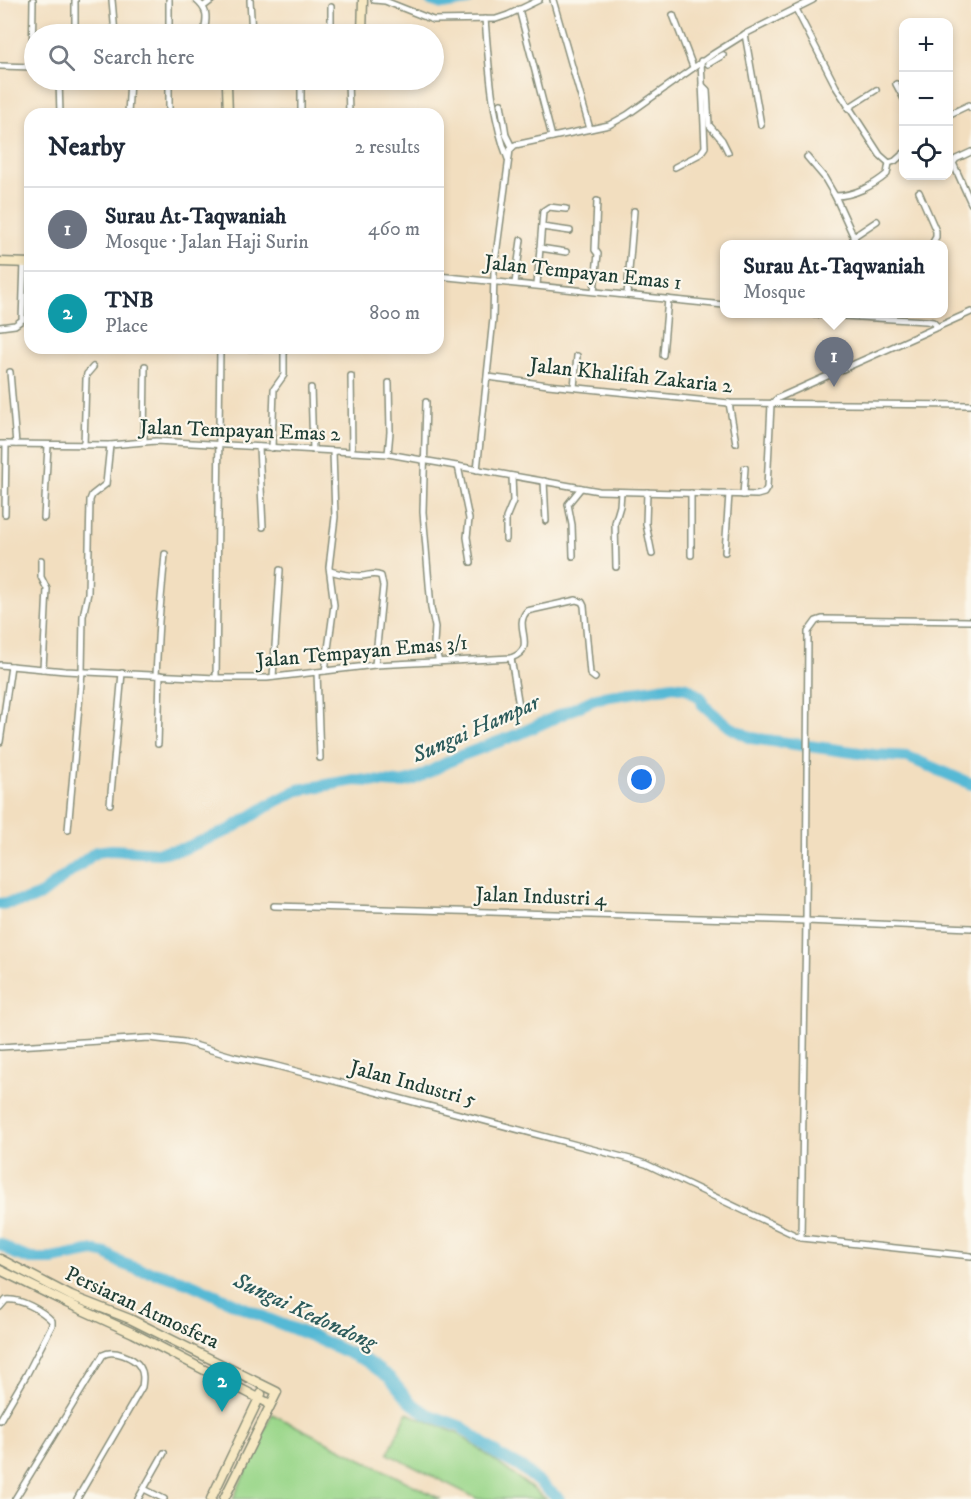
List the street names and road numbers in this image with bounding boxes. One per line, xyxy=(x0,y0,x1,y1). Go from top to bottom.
street label: Jalan Tempayan Emas 1 xyxy=(481,249,683,296)
street label: Jalan Khalifah Zakaria 2 xyxy=(526,352,734,400)
street label: Jalan Tempayan Emas 2 xyxy=(137,414,342,448)
street label: Jalan Tempayan Emas 3/1 xyxy=(253,630,469,674)
street label: Jalan Industri 4 xyxy=(473,882,608,912)
street label: Jalan Industri 5 xyxy=(345,1054,479,1113)
street label: Persiaran Atmosfera xyxy=(61,1261,223,1355)

